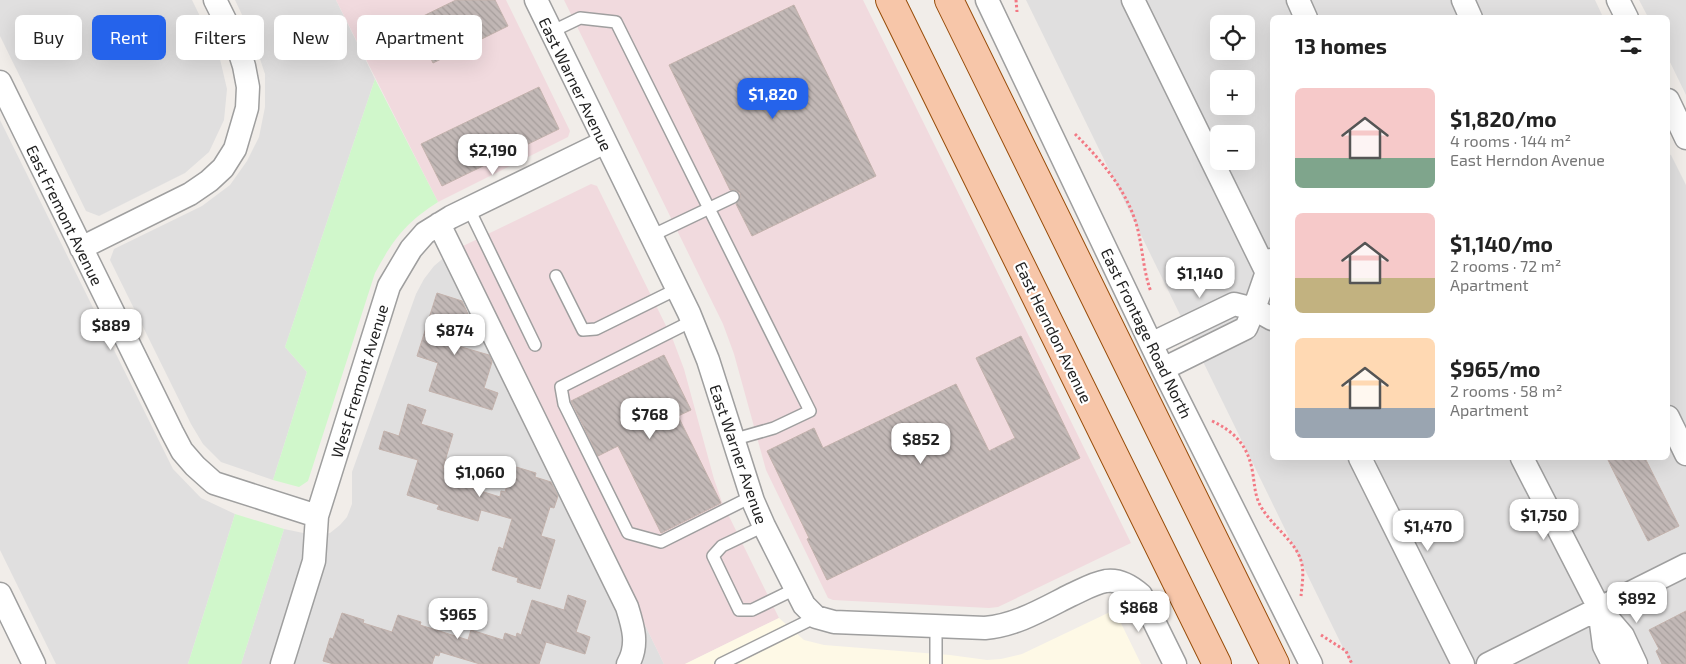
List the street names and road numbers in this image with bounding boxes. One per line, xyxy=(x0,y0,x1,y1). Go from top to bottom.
street label: East Warner Avenue xyxy=(535,14,617,154)
street label: East Fremont Avenue xyxy=(23,142,107,288)
street label: East Frontage Road North xyxy=(1097,245,1197,421)
street label: East Herndon Avenue xyxy=(1012,258,1096,406)
street label: West Fremont Avenue xyxy=(327,302,391,460)
street label: East Warner Avenue xyxy=(706,382,772,526)

